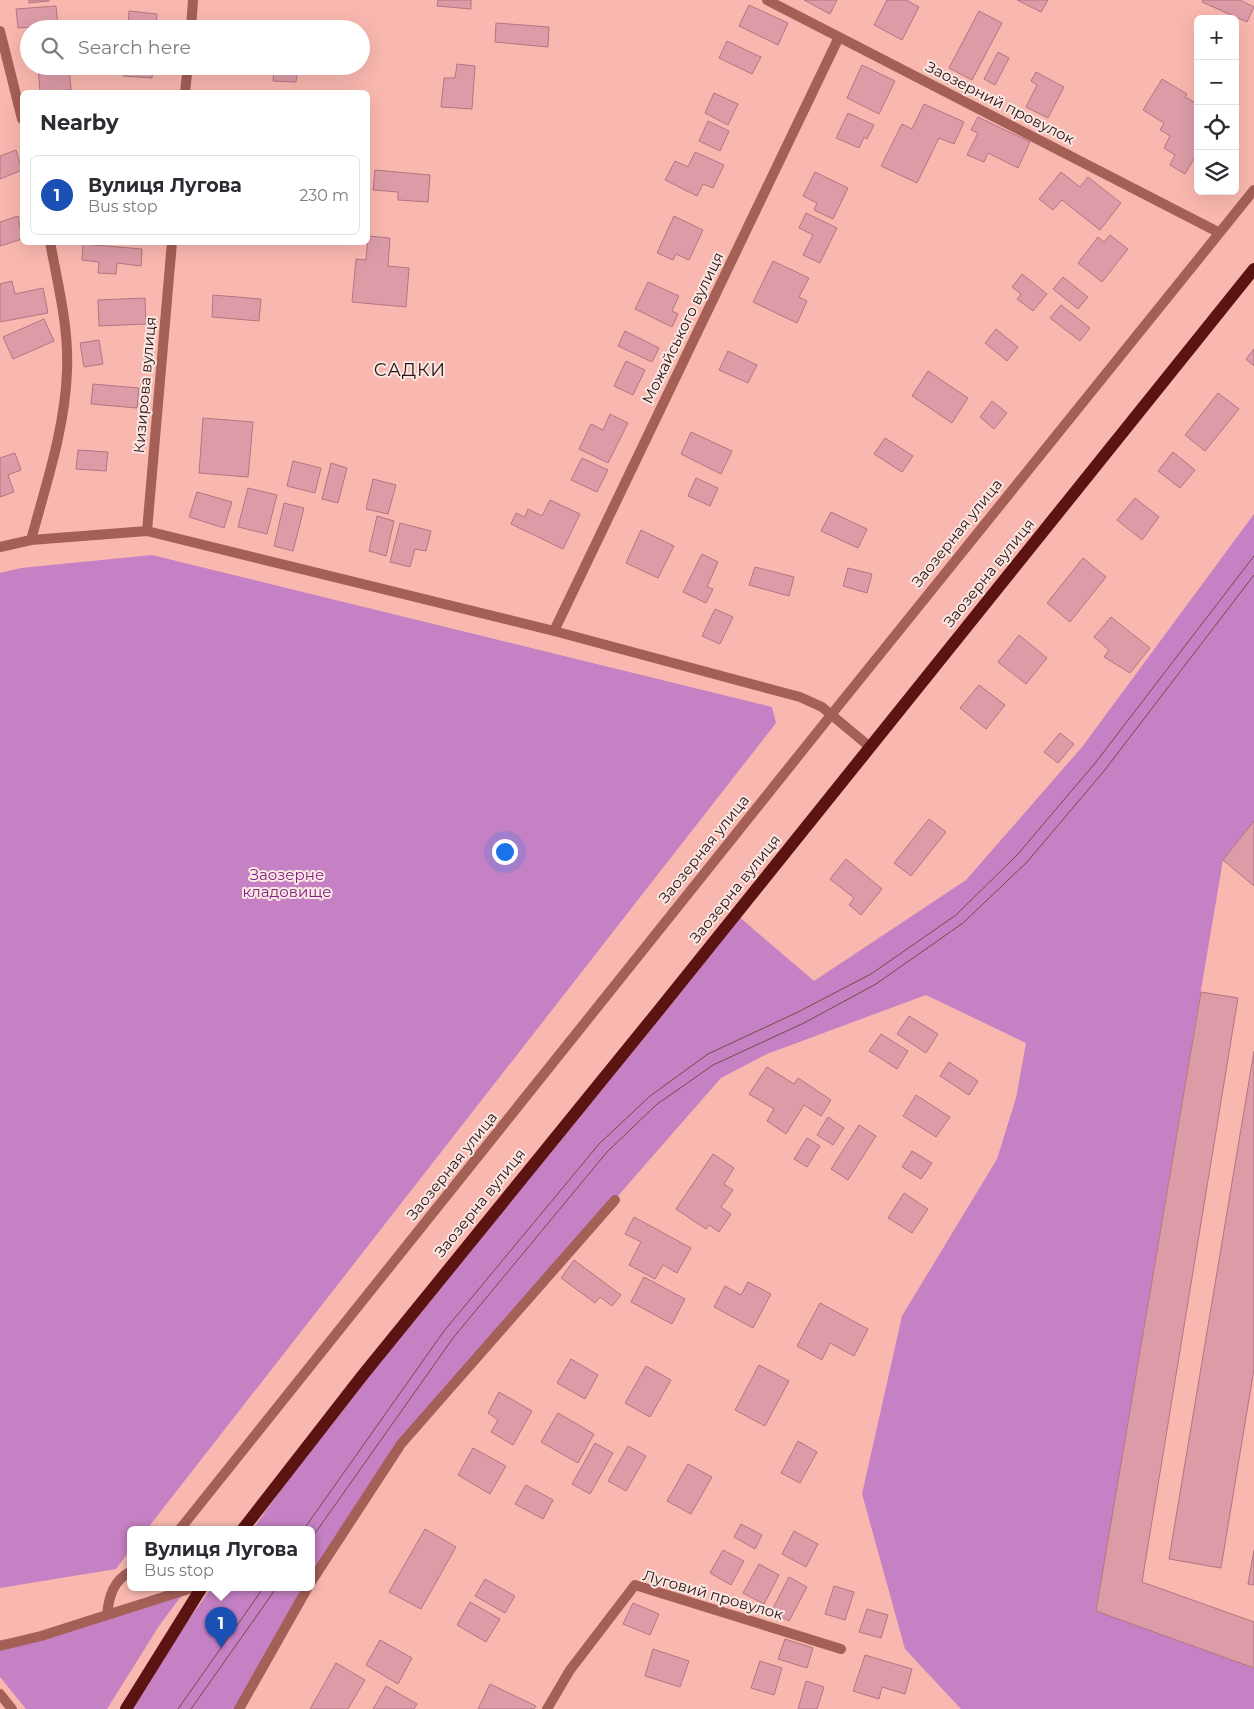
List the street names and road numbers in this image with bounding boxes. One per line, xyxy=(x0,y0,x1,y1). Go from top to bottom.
street label: Заозерний провулок xyxy=(923,57,1078,149)
street label: Можайського вулиця xyxy=(638,249,728,407)
street label: Кизирова вулиця xyxy=(129,316,160,454)
street label: Заозерная улица xyxy=(907,475,1006,591)
street label: Заозерна вулиця xyxy=(939,515,1038,631)
street label: Заозерная улица xyxy=(654,791,753,907)
street label: Заозерна вулиця xyxy=(685,831,784,947)
street label: Заозерная улица xyxy=(402,1108,501,1224)
street label: Заозерна вулиця xyxy=(430,1145,529,1261)
street label: Луговий провулок xyxy=(641,1565,786,1624)

